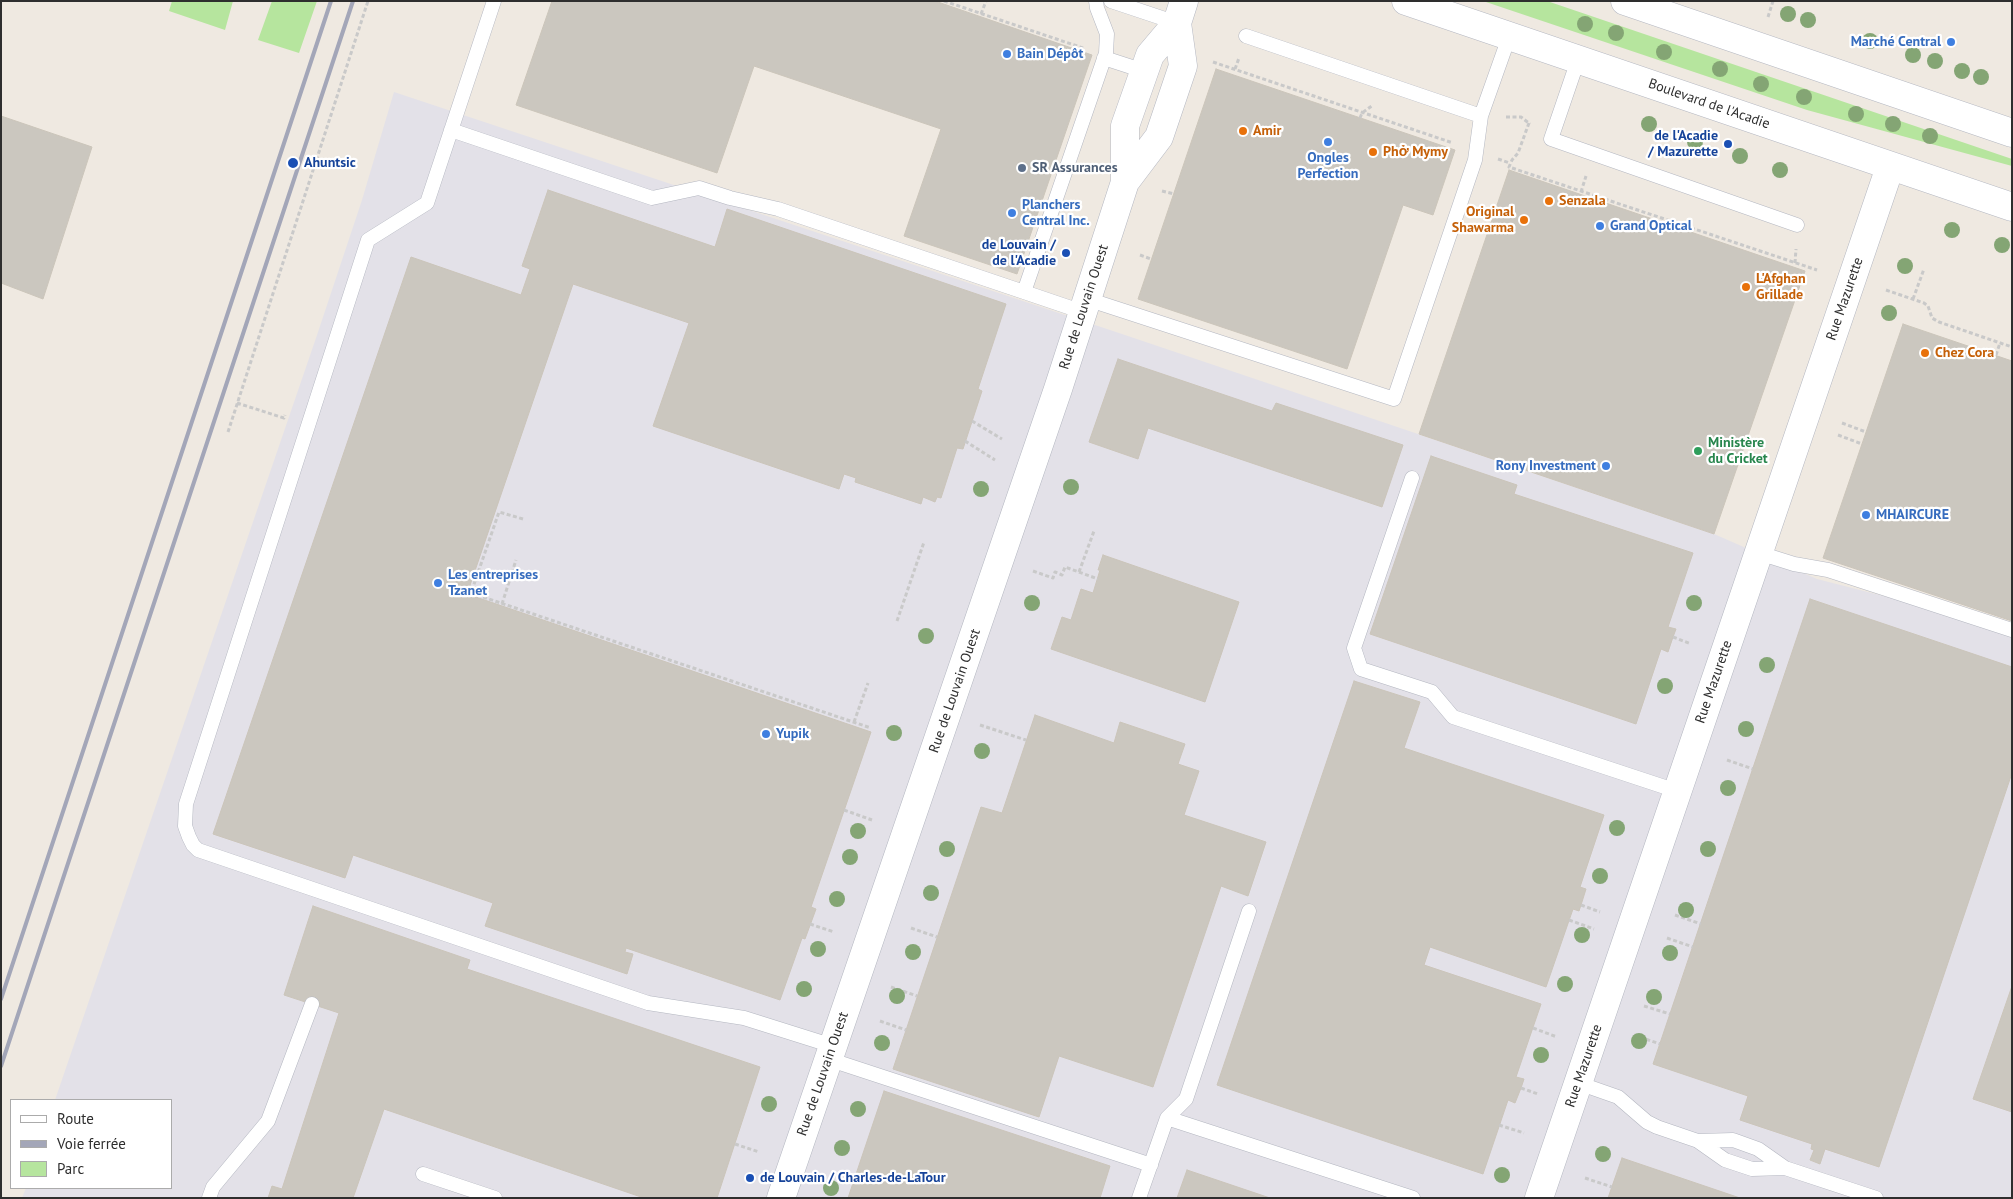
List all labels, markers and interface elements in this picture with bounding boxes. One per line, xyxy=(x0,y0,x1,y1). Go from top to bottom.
place label: Marché Central xyxy=(1851,34,1941,50)
marker: Marché Central xyxy=(1945,36,1957,48)
place label: Bain Dépôt xyxy=(1017,46,1083,62)
marker: Bain Dépôt xyxy=(1001,48,1013,60)
street label: Boulevard de l'Acadie xyxy=(1646,75,1772,133)
place label: Amir xyxy=(1253,123,1281,139)
marker: Amir xyxy=(1237,125,1249,137)
place label: de l'Acadie / Mazurette xyxy=(1648,128,1718,160)
marker: Ongles Perfection xyxy=(1322,136,1334,148)
marker: de l'Acadie / Mazurette xyxy=(1722,138,1734,150)
place label: Phở Mymy xyxy=(1383,144,1448,160)
marker: Phở Mymy xyxy=(1367,146,1379,158)
place label: Ongles Perfection xyxy=(1298,150,1358,182)
place label: Ahuntsic xyxy=(304,155,356,171)
marker: Ahuntsic xyxy=(286,156,300,170)
place label: SR Assurances xyxy=(1032,160,1118,176)
marker: SR Assurances xyxy=(1016,162,1028,174)
place label: Senzala xyxy=(1559,193,1606,209)
marker: Senzala xyxy=(1543,195,1555,207)
place label: Planchers Central Inc. xyxy=(1022,197,1090,230)
place label: Original Shawarma xyxy=(1452,204,1514,236)
marker: Planchers Central Inc. xyxy=(1006,207,1018,219)
marker: Original Shawarma xyxy=(1518,214,1530,226)
place label: Grand Optical xyxy=(1610,218,1692,234)
marker: Grand Optical xyxy=(1594,220,1606,232)
place label: de Louvain / de l'Acadie xyxy=(982,237,1056,270)
street label: Rue de Louvain Ouest xyxy=(1056,243,1112,371)
marker: de Louvain / de l'Acadie xyxy=(1060,247,1072,259)
street label: Rue Mazurette xyxy=(1823,255,1867,343)
place label: L'Afghan Grillade xyxy=(1756,271,1806,304)
marker: L'Afghan Grillade xyxy=(1740,281,1752,293)
place label: Chez Cora xyxy=(1935,345,1994,361)
marker: Chez Cora xyxy=(1919,347,1931,359)
place label: Ministère du Cricket xyxy=(1708,435,1768,468)
marker: Ministère du Cricket xyxy=(1692,445,1704,457)
place label: Rony Investment xyxy=(1496,458,1596,474)
marker: Rony Investment xyxy=(1600,460,1612,472)
place label: MHAIRCURE xyxy=(1876,507,1949,523)
marker: MHAIRCURE xyxy=(1860,509,1872,521)
place label: Les entreprises Tzanet xyxy=(448,567,538,600)
marker: Les entreprises Tzanet xyxy=(432,577,444,589)
street label: Rue de Louvain Ouest xyxy=(926,627,984,755)
street label: Rue Mazurette xyxy=(1692,638,1736,726)
place label: Yupik xyxy=(776,726,809,742)
marker: Yupik xyxy=(760,728,772,740)
street label: Rue de Louvain Ouest xyxy=(794,1010,852,1138)
street label: Rue Mazurette xyxy=(1562,1022,1606,1110)
legend xyxy=(10,1099,172,1189)
text: Route xyxy=(57,1109,94,1128)
text: Voie ferrée xyxy=(57,1134,126,1153)
text: Parc xyxy=(57,1159,84,1178)
place label: de Louvain / Charles-de-LaTour xyxy=(760,1170,946,1186)
marker: de Louvain / Charles-de-LaTour xyxy=(744,1172,756,1184)

